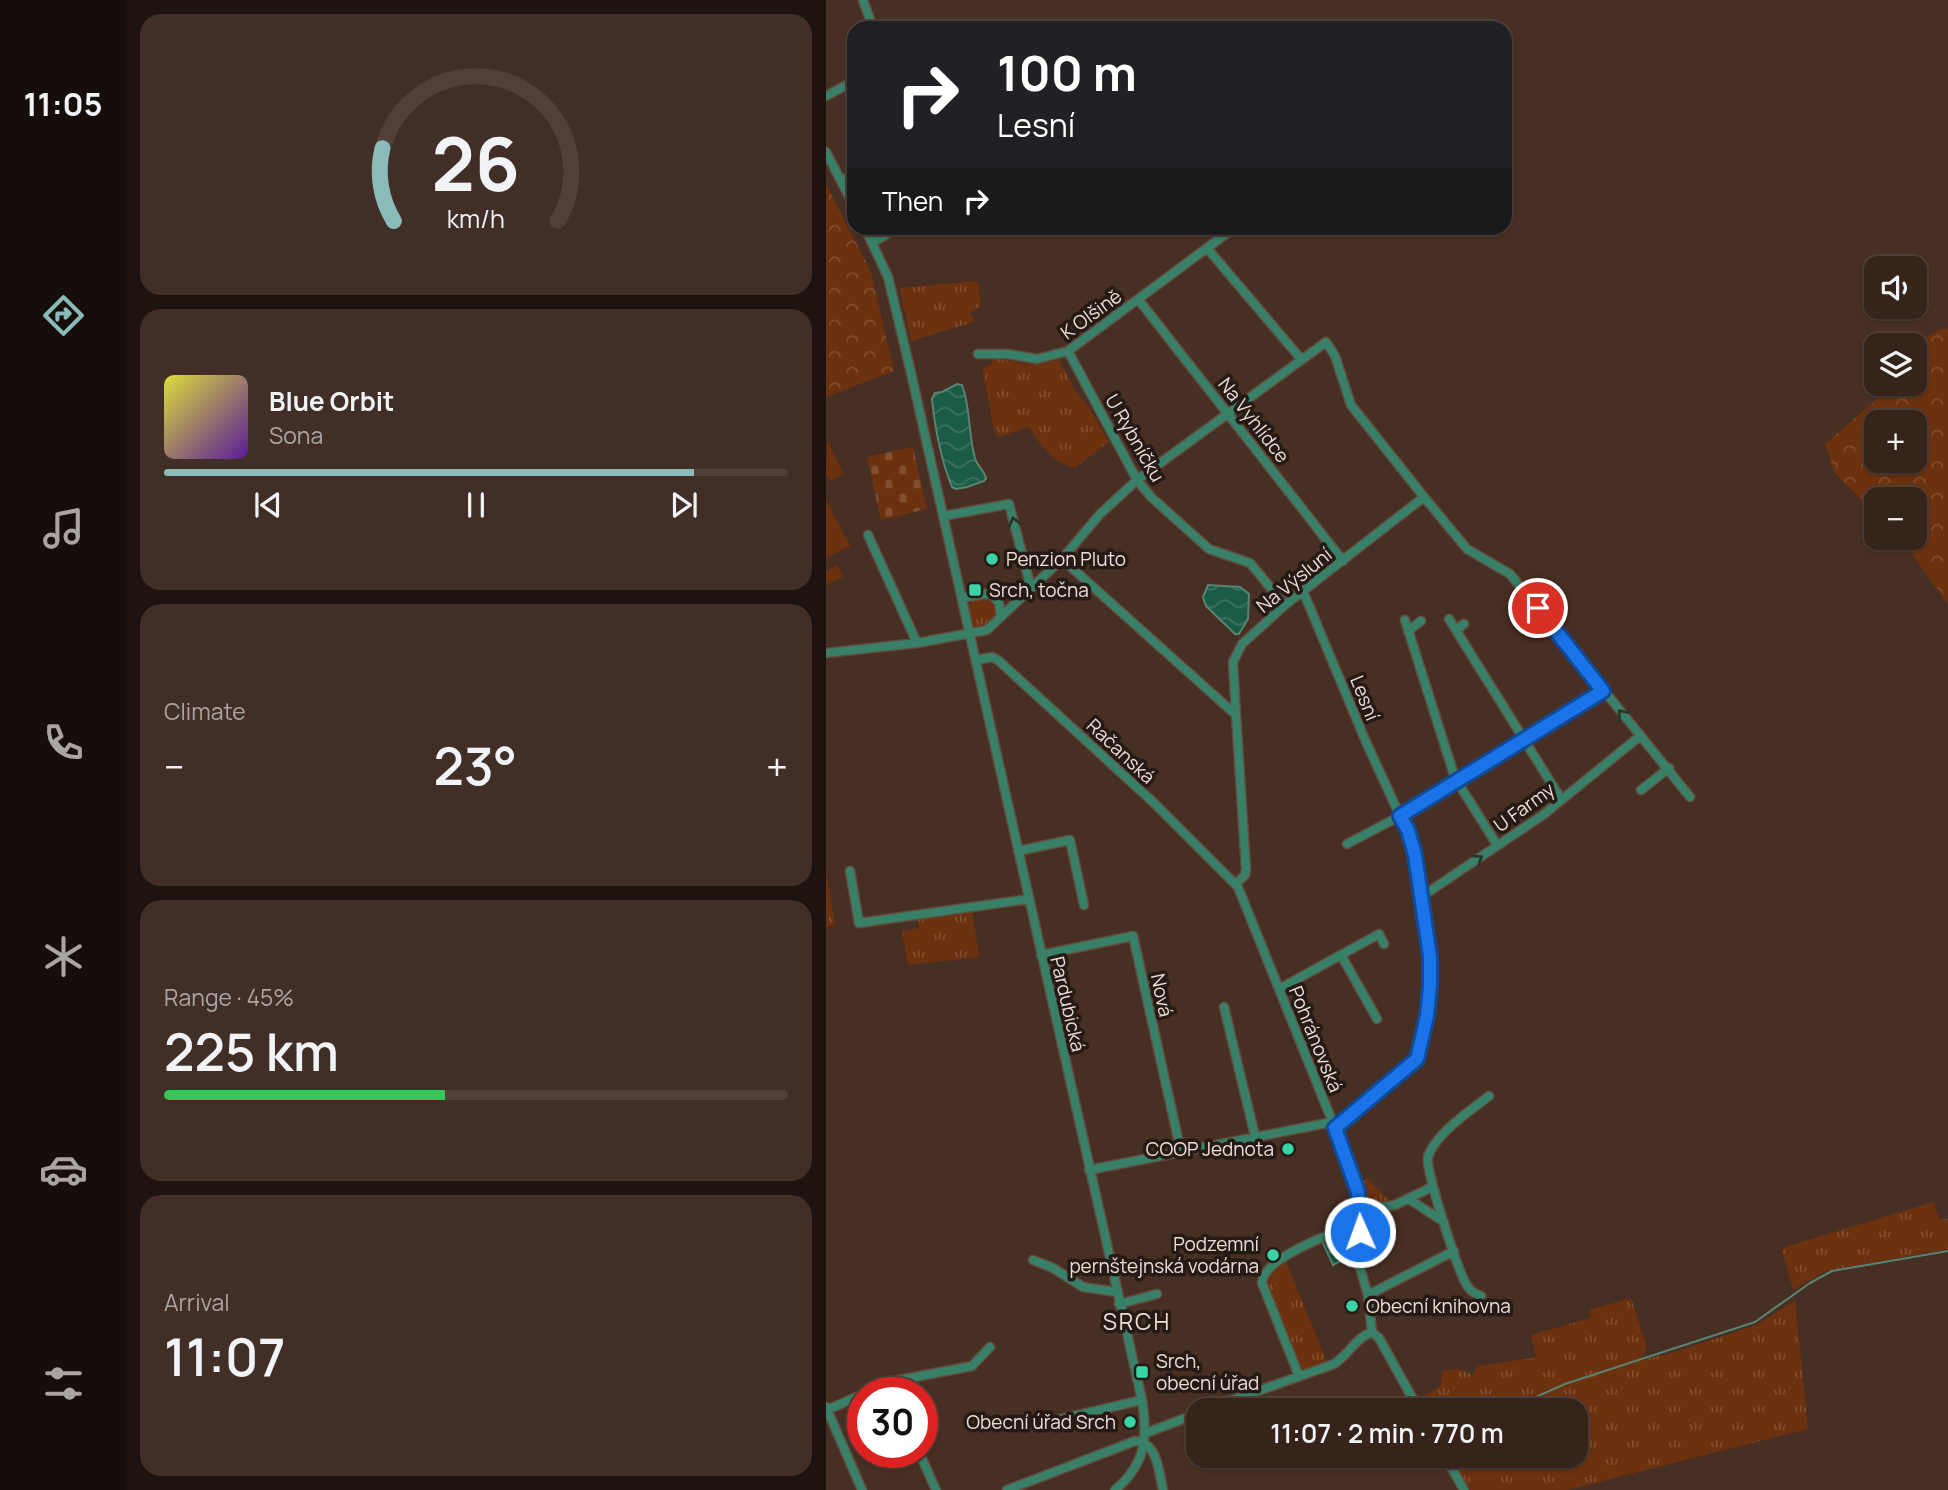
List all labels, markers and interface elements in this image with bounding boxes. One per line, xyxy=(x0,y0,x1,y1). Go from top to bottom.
text: 100 m xyxy=(997,39,1137,106)
icon: right xyxy=(882,49,973,140)
text: 11:05 xyxy=(24,82,102,126)
text: Lesní xyxy=(997,103,1075,147)
text: 26 xyxy=(432,113,520,213)
icon: right xyxy=(957,182,995,220)
text: Then xyxy=(882,183,943,219)
text: km/h xyxy=(447,200,505,235)
map controls xyxy=(1864,256,1927,550)
button: sound xyxy=(1864,256,1927,319)
street label: K Olšině xyxy=(1055,283,1127,345)
icon: directions xyxy=(39,291,88,340)
button: layers xyxy=(1864,333,1927,396)
street label: Na Vyhlídce xyxy=(1212,372,1296,468)
text: Blue Orbit xyxy=(269,383,394,419)
street label: U Rybníčku xyxy=(1099,389,1171,487)
button: + xyxy=(1864,410,1927,473)
text: Sona xyxy=(269,419,323,451)
icon: previous xyxy=(249,486,287,524)
icon: pause xyxy=(457,486,495,524)
icon: next xyxy=(665,486,703,524)
button: − xyxy=(1864,487,1927,550)
icon: music xyxy=(39,504,88,553)
one-way arrow xyxy=(1007,516,1022,528)
street label: Na Výsluní xyxy=(1251,541,1337,619)
place label: Penzion Pluto xyxy=(1006,546,1126,572)
marker: Penzion Pluto xyxy=(984,551,1000,567)
place label: Srch, točna xyxy=(989,577,1089,603)
pin xyxy=(1508,578,1568,638)
marker: Srch, točna xyxy=(967,582,983,598)
icon: arrive xyxy=(1519,589,1557,627)
street label: Lesní xyxy=(1344,672,1386,724)
text: Climate xyxy=(164,695,246,727)
one-way arrow xyxy=(1618,709,1630,722)
street label: Račanská xyxy=(1081,713,1161,789)
icon: phone xyxy=(39,718,88,767)
text: 23° xyxy=(433,730,517,801)
text: − xyxy=(164,740,185,792)
text: + xyxy=(766,740,788,792)
street label: U Farmy xyxy=(1488,776,1560,838)
one-way arrow xyxy=(1470,854,1483,867)
icon: climate xyxy=(39,932,88,981)
street label: Pardubická xyxy=(1044,954,1092,1054)
street label: Nová xyxy=(1145,971,1179,1019)
text: Range · 45% xyxy=(164,981,294,1013)
street label: Pohránovská xyxy=(1283,982,1349,1096)
text: 225 km xyxy=(164,1016,339,1087)
place label: COOP Jednota xyxy=(1146,1136,1274,1162)
marker: COOP Jednota xyxy=(1280,1141,1296,1157)
icon: car xyxy=(39,1145,88,1194)
position arrow xyxy=(1323,1195,1397,1269)
place label: Podzemní pernštejnská vodárna xyxy=(1069,1231,1259,1279)
marker: Podzemní pernštejnská vodárna xyxy=(1265,1247,1281,1263)
text: Arrival xyxy=(164,1286,230,1318)
place label: Obecní knihovna xyxy=(1366,1293,1511,1319)
marker: Obecní knihovna xyxy=(1344,1298,1360,1314)
district label: SRCH xyxy=(1103,1305,1171,1337)
text: 11:07 xyxy=(164,1321,286,1392)
place label: Srch, obecní úřad xyxy=(1156,1348,1259,1396)
icon: filters xyxy=(39,1359,88,1408)
marker: Srch, obecní úřad xyxy=(1134,1364,1150,1380)
speed limit sign: 30 xyxy=(847,1377,938,1468)
place label: Obecní úřad Srch xyxy=(966,1409,1116,1435)
marker: Obecní úřad Srch xyxy=(1122,1414,1138,1430)
text: 11:07 · 2 min · 770 m xyxy=(1270,1415,1504,1451)

